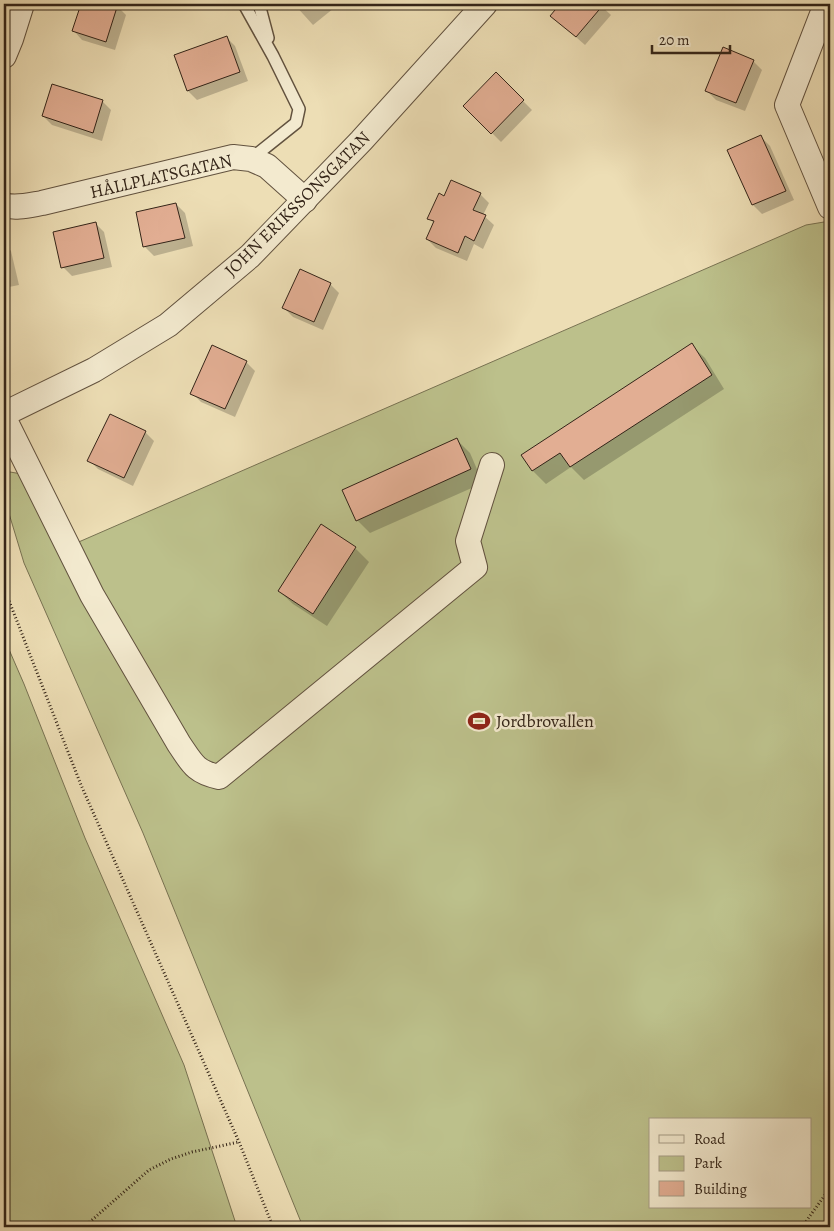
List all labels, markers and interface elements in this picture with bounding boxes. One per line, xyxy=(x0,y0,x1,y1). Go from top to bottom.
scale bar xyxy=(652,22,729,54)
text: 20 m xyxy=(659,30,690,50)
street label: JOHN ERIKSSONSGATAN xyxy=(219,126,375,282)
street label: HÅLLPLATSGATAN xyxy=(88,148,235,204)
sports icon: Jordbrovallen xyxy=(466,708,492,734)
place label: Jordbrovallen xyxy=(496,709,594,733)
legend xyxy=(649,1118,812,1208)
text: Road xyxy=(694,1129,726,1149)
text: Park xyxy=(694,1153,723,1173)
text: Building xyxy=(694,1179,747,1199)

